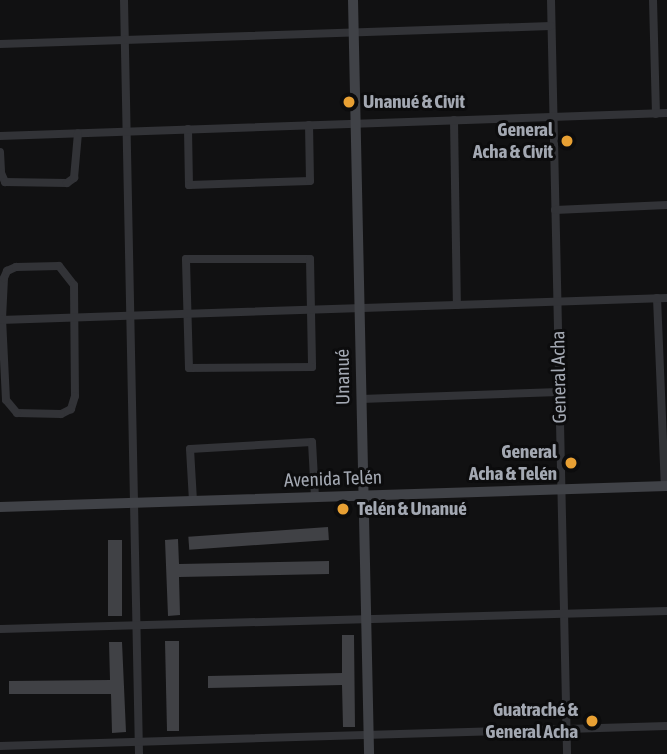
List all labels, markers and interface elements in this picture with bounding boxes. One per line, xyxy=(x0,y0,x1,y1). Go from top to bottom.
place label: Unanué & Civit xyxy=(363,91,465,113)
marker: Unanué & Civit xyxy=(341,94,357,110)
place label: General Acha & Civit xyxy=(473,119,553,163)
marker: General Acha & Civit xyxy=(559,133,575,149)
street label: General Acha xyxy=(547,330,571,424)
street label: Unanué xyxy=(331,349,355,405)
place label: General Acha & Telén xyxy=(469,441,557,485)
marker: General Acha & Telén xyxy=(563,455,579,471)
street label: Avenida Telén xyxy=(284,466,382,492)
place label: Telén & Unanué xyxy=(357,498,467,520)
marker: Telén & Unanué xyxy=(335,501,351,517)
place label: Guatraché & General Acha xyxy=(485,699,578,743)
marker: Guatraché & General Acha xyxy=(584,713,600,729)

